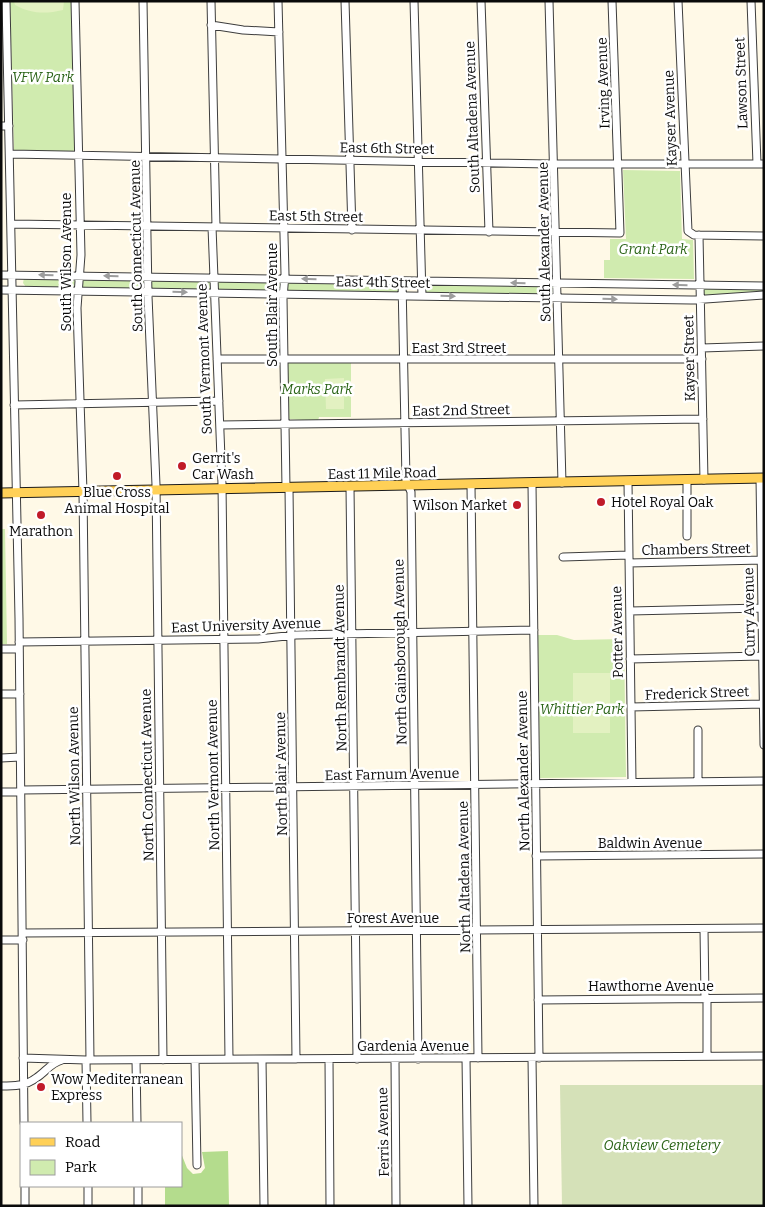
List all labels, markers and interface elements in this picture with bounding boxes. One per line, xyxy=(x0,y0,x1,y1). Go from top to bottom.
street label: Irving Avenue xyxy=(593,37,614,129)
street label: Lawson Street xyxy=(731,37,752,129)
street label: South Altadena Avenue xyxy=(461,41,484,193)
park label: VFW Park xyxy=(12,69,75,86)
street label: Kayser Avenue xyxy=(660,70,681,166)
street label: East 6th Street xyxy=(339,139,435,158)
street label: South Connecticut Avenue xyxy=(126,160,147,332)
street label: South Alexander Avenue xyxy=(535,162,554,322)
street label: South Wilson Avenue xyxy=(58,193,75,331)
street label: East 5th Street xyxy=(269,207,363,226)
park label: Grant Park xyxy=(618,241,688,258)
street label: South Blair Avenue xyxy=(264,243,281,367)
one-way arrow xyxy=(38,271,54,279)
one-way arrow xyxy=(103,272,119,280)
street label: East 4th Street xyxy=(335,273,431,292)
one-way arrow xyxy=(300,275,316,283)
one-way arrow xyxy=(509,278,525,286)
one-way arrow xyxy=(672,281,688,289)
street label: South Vermont Avenue xyxy=(193,283,216,435)
one-way arrow xyxy=(173,288,189,296)
one-way arrow xyxy=(440,292,456,300)
one-way arrow xyxy=(603,295,619,303)
street label: Kayser Street xyxy=(680,315,699,401)
street label: East 3rd Street xyxy=(412,340,506,357)
park label: Marks Park xyxy=(281,381,353,398)
street label: East 2nd Street xyxy=(412,401,510,420)
place label: Gerrit's Car Wash xyxy=(192,450,254,483)
marker: Gerrit's Car Wash xyxy=(176,460,188,472)
street label: East 11 Mile Road xyxy=(327,464,437,483)
marker: Blue Cross Animal Hospital xyxy=(111,470,123,482)
place label: Blue Cross Animal Hospital xyxy=(64,484,170,517)
place label: Hotel Royal Oak xyxy=(611,494,713,511)
marker: Hotel Royal Oak xyxy=(595,496,607,508)
place label: Wilson Market xyxy=(413,497,507,514)
marker: Wilson Market xyxy=(511,499,523,511)
marker: Marathon xyxy=(35,509,47,521)
place label: Marathon xyxy=(9,523,73,540)
street label: Chambers Street xyxy=(641,540,751,559)
street label: North Gainsborough Avenue xyxy=(390,559,411,745)
street label: Curry Avenue xyxy=(740,567,759,657)
street label: North Rembrandt Avenue xyxy=(331,584,350,752)
street label: Potter Avenue xyxy=(608,586,627,678)
street label: East University Avenue xyxy=(171,614,321,637)
street label: Frederick Street xyxy=(645,683,750,704)
street label: North Connecticut Avenue xyxy=(137,689,158,861)
street label: North Alexander Avenue xyxy=(514,691,533,851)
street label: North Vermont Avenue xyxy=(204,699,223,851)
park label: Whittier Park xyxy=(540,701,625,718)
street label: North Wilson Avenue xyxy=(65,706,84,846)
street label: North Blair Avenue xyxy=(272,712,291,836)
street label: East Farnum Avenue xyxy=(325,765,459,784)
street label: North Altadena Avenue xyxy=(455,801,474,953)
street label: Baldwin Avenue xyxy=(598,835,702,852)
street label: Forest Avenue xyxy=(347,910,439,927)
street label: Hawthorne Avenue xyxy=(588,978,714,995)
street label: Gardenia Avenue xyxy=(357,1038,469,1055)
place label: Wow Mediterranean Express xyxy=(51,1071,184,1104)
marker: Wow Mediterranean Express xyxy=(35,1081,47,1093)
street label: Ferris Avenue xyxy=(374,1087,393,1177)
legend xyxy=(20,1122,182,1187)
text: Road xyxy=(65,1133,100,1151)
park label: Oakview Cemetery xyxy=(604,1137,721,1154)
text: Park xyxy=(65,1158,97,1176)

